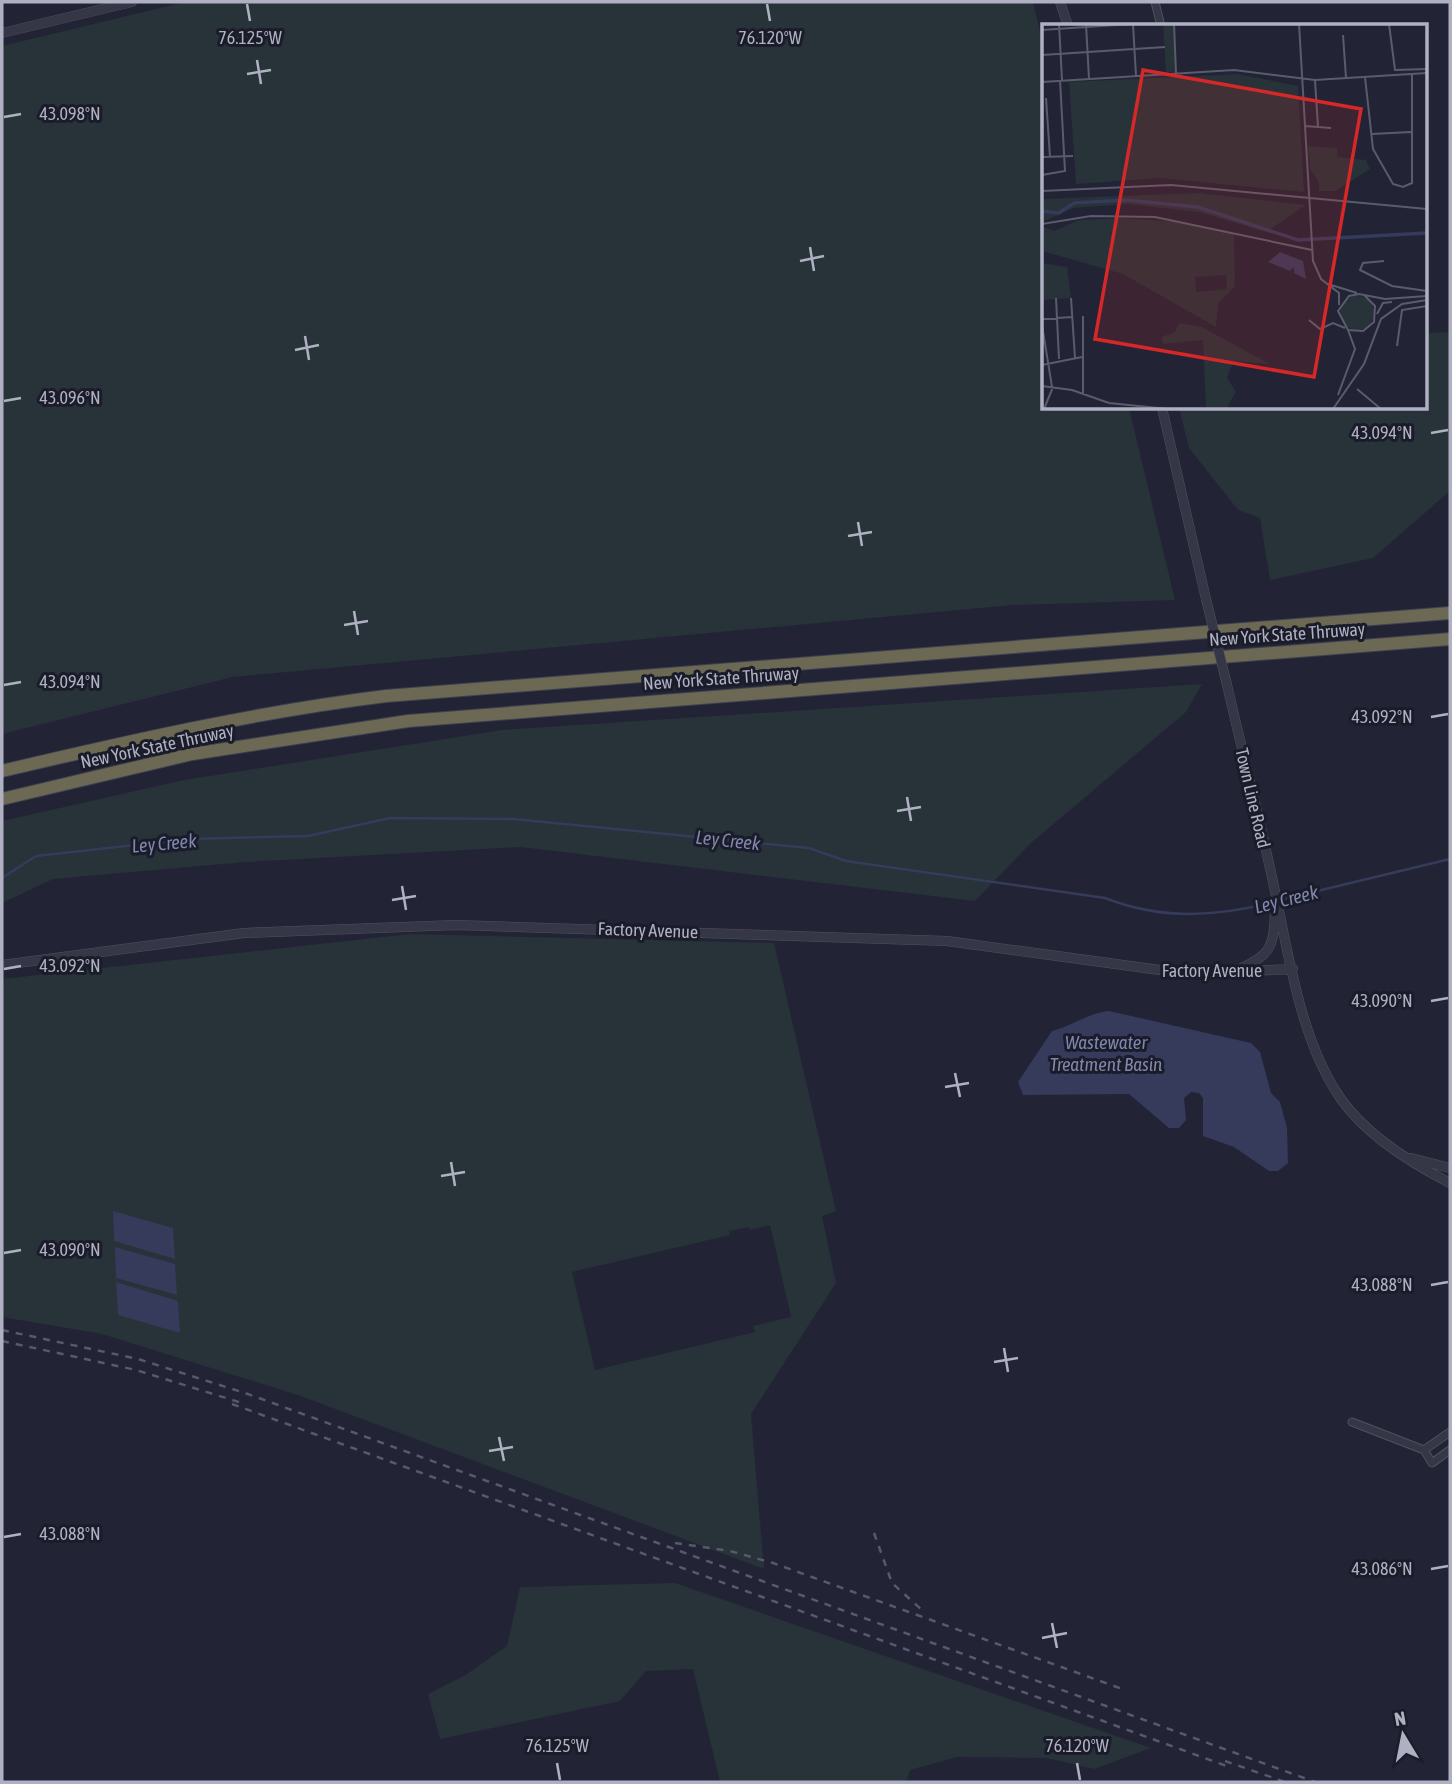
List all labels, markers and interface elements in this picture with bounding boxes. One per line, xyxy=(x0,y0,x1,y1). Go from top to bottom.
inset map xyxy=(1042,24,1428,410)
text: 76.125°W xyxy=(218,27,282,48)
text: 76.120°W xyxy=(738,27,802,48)
text: 43.098°N xyxy=(39,103,101,124)
text: 43.096°N xyxy=(39,387,101,408)
text: 43.094°N xyxy=(1351,422,1413,443)
street label: New York State Thruway xyxy=(1208,618,1366,650)
street label: New York State Thruway xyxy=(642,662,800,694)
text: 43.094°N xyxy=(39,671,101,692)
text: 43.092°N xyxy=(1351,706,1413,727)
street label: New York State Thruway xyxy=(78,719,236,773)
street label: Town Line Road xyxy=(1231,746,1275,850)
water label: Ley Creek xyxy=(695,826,762,854)
water label: Ley Creek xyxy=(131,829,198,857)
water label: Ley Creek xyxy=(1252,880,1321,918)
street label: Factory Avenue xyxy=(597,918,699,942)
text: 43.092°N xyxy=(39,955,101,976)
street label: Factory Avenue xyxy=(1162,960,1262,981)
text: 43.090°N xyxy=(1351,990,1413,1011)
water label: Wastewater Treatment Basin xyxy=(1050,1031,1162,1075)
text: 43.090°N xyxy=(39,1239,101,1260)
text: 43.088°N xyxy=(1351,1274,1413,1295)
text: 43.088°N xyxy=(39,1523,101,1544)
text: 43.086°N xyxy=(1351,1558,1413,1579)
north arrow xyxy=(1368,1700,1438,1770)
text: N xyxy=(1393,1706,1407,1730)
text: 76.125°W xyxy=(525,1735,589,1756)
text: 76.120°W xyxy=(1045,1735,1109,1756)

